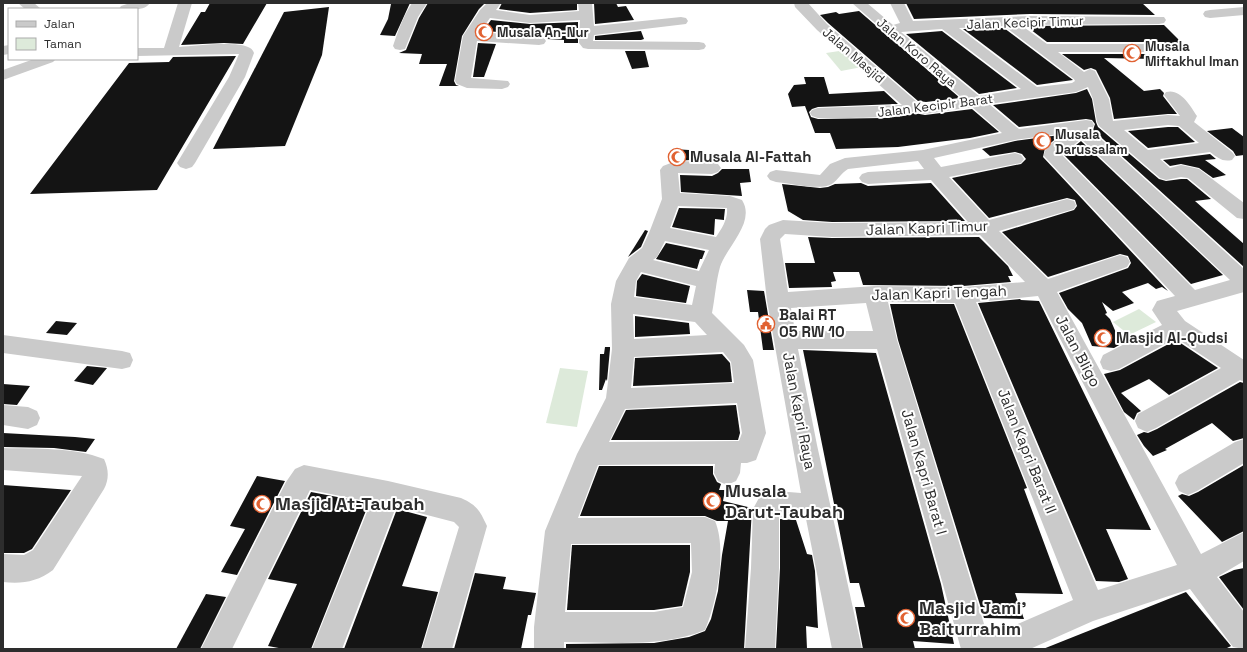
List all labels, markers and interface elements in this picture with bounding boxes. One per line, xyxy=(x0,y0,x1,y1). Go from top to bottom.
legend xyxy=(8,8,138,60)
street label: Jalan Kecipir Timur xyxy=(966,12,1084,33)
street label: Jalan Koro Raya xyxy=(873,14,961,91)
text: Jalan xyxy=(44,16,75,32)
mosque icon: Musala An-Nur xyxy=(474,22,494,42)
place label: Musala An-Nur xyxy=(497,24,589,41)
street label: Jalan Masjid xyxy=(819,24,888,87)
text: Taman xyxy=(44,36,81,52)
place label: Musala Miftakhul Iman xyxy=(1145,38,1239,70)
mosque icon: Musala Miftakhul Iman xyxy=(1122,43,1142,63)
street label: Jalan Kecipir Barat xyxy=(876,90,994,121)
place label: Musala Darussalam xyxy=(1055,126,1128,158)
mosque icon: Musala Darussalam xyxy=(1032,131,1052,151)
mosque icon: Musala Al-Fattah xyxy=(667,147,687,167)
place label: Musala Al-Fattah xyxy=(690,147,811,166)
street label: Jalan Kapri Timur xyxy=(865,216,989,239)
street label: Jalan Kapri Tengah xyxy=(871,281,1007,304)
place label: Balai RT 05 RW 10 xyxy=(779,305,845,341)
street label: Jalan Bligo xyxy=(1052,312,1105,390)
public building icon: Balai RT 05 RW 10 xyxy=(756,314,776,334)
mosque icon: Masjid Al-Qudsi xyxy=(1093,328,1113,348)
place label: Masjid Al-Qudsi xyxy=(1116,328,1228,347)
street label: Jalan Kapri Raya xyxy=(779,351,820,471)
street label: Jalan Kapri Barat II xyxy=(994,385,1061,516)
street label: Jalan Kapri Barat I xyxy=(897,407,951,537)
place label: Musala Darut-Taubah xyxy=(725,479,843,523)
mosque icon: Musala Darut-Taubah xyxy=(702,491,722,511)
place label: Masjid At-Taubah xyxy=(275,492,425,515)
mosque icon: Masjid At-Taubah xyxy=(252,494,272,514)
place label: Masjid Jami' Baiturrahim xyxy=(919,596,1027,640)
mosque icon: Masjid Jami' Baiturrahim xyxy=(896,608,916,628)

